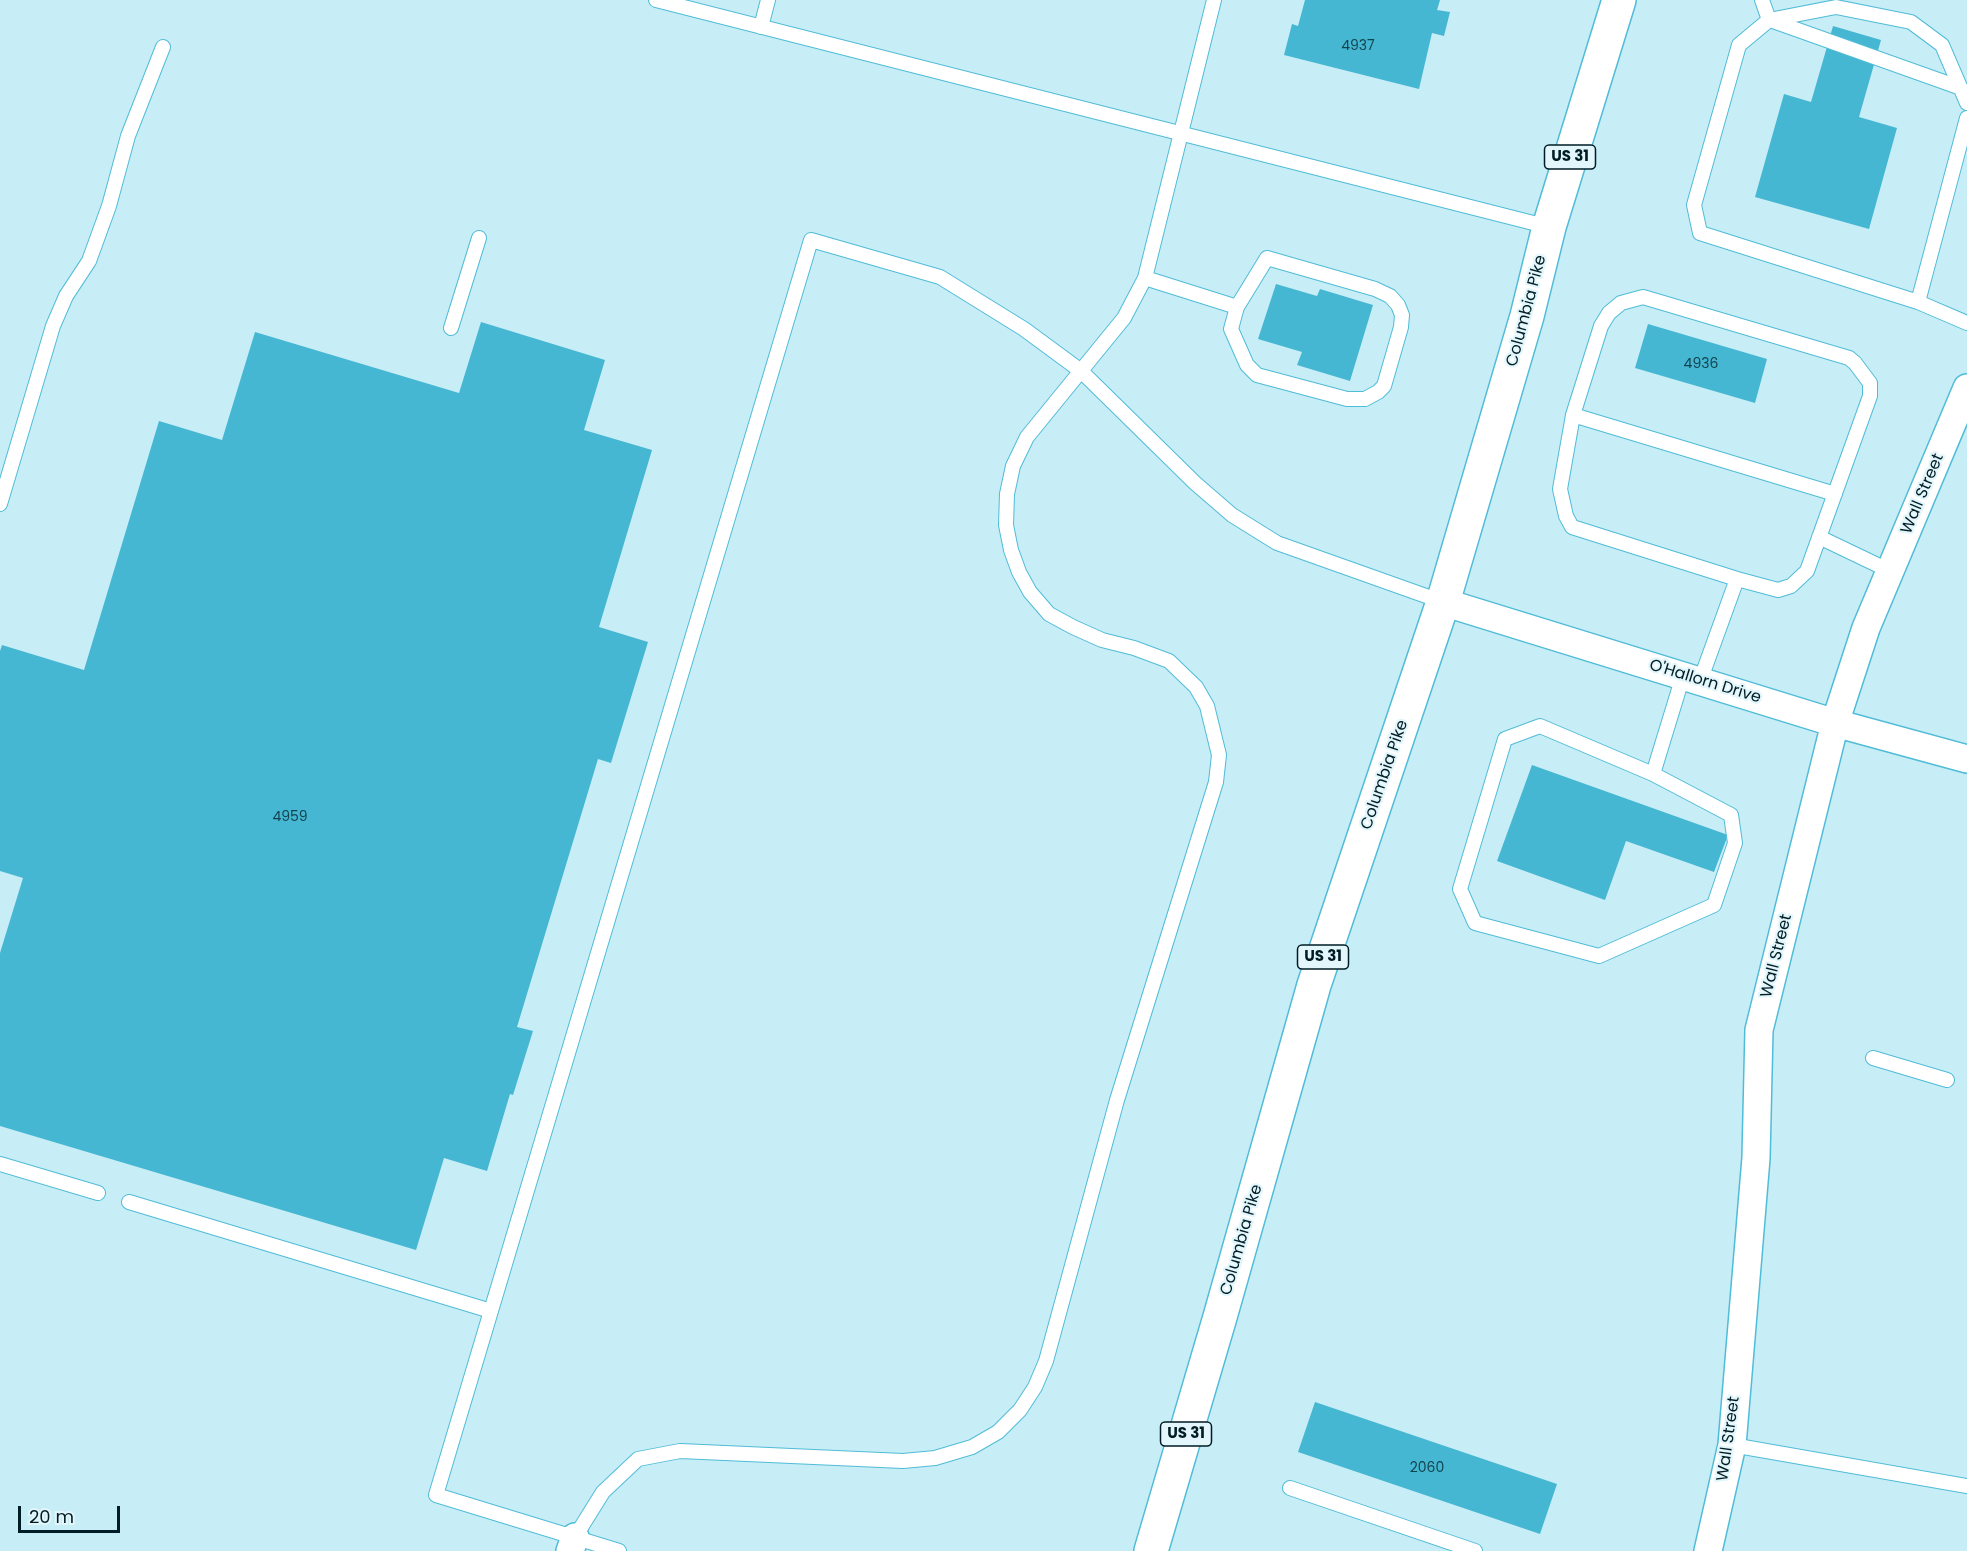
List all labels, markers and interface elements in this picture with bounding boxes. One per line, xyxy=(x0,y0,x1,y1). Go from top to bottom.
house number: 4937 xyxy=(1341,38,1375,54)
road number: US 31 xyxy=(1544,145,1596,169)
street label: Columbia Pike xyxy=(1503,253,1551,369)
house number: 4936 xyxy=(1684,356,1718,372)
street label: Wall Street xyxy=(1897,451,1949,537)
street label: O'Hallorn Drive xyxy=(1647,656,1763,708)
street label: Columbia Pike xyxy=(1357,718,1413,832)
house number: 4959 xyxy=(272,809,308,825)
street label: Wall Street xyxy=(1757,912,1797,1000)
road number: US 31 xyxy=(1298,945,1348,969)
street label: Columbia Pike xyxy=(1217,1182,1267,1298)
street label: Wall Street xyxy=(1714,1395,1744,1483)
road number: US 31 xyxy=(1160,1422,1212,1446)
house number: 2060 xyxy=(1410,1460,1444,1476)
scale bar xyxy=(21,1494,123,1532)
text: 20 m xyxy=(29,1504,74,1529)

